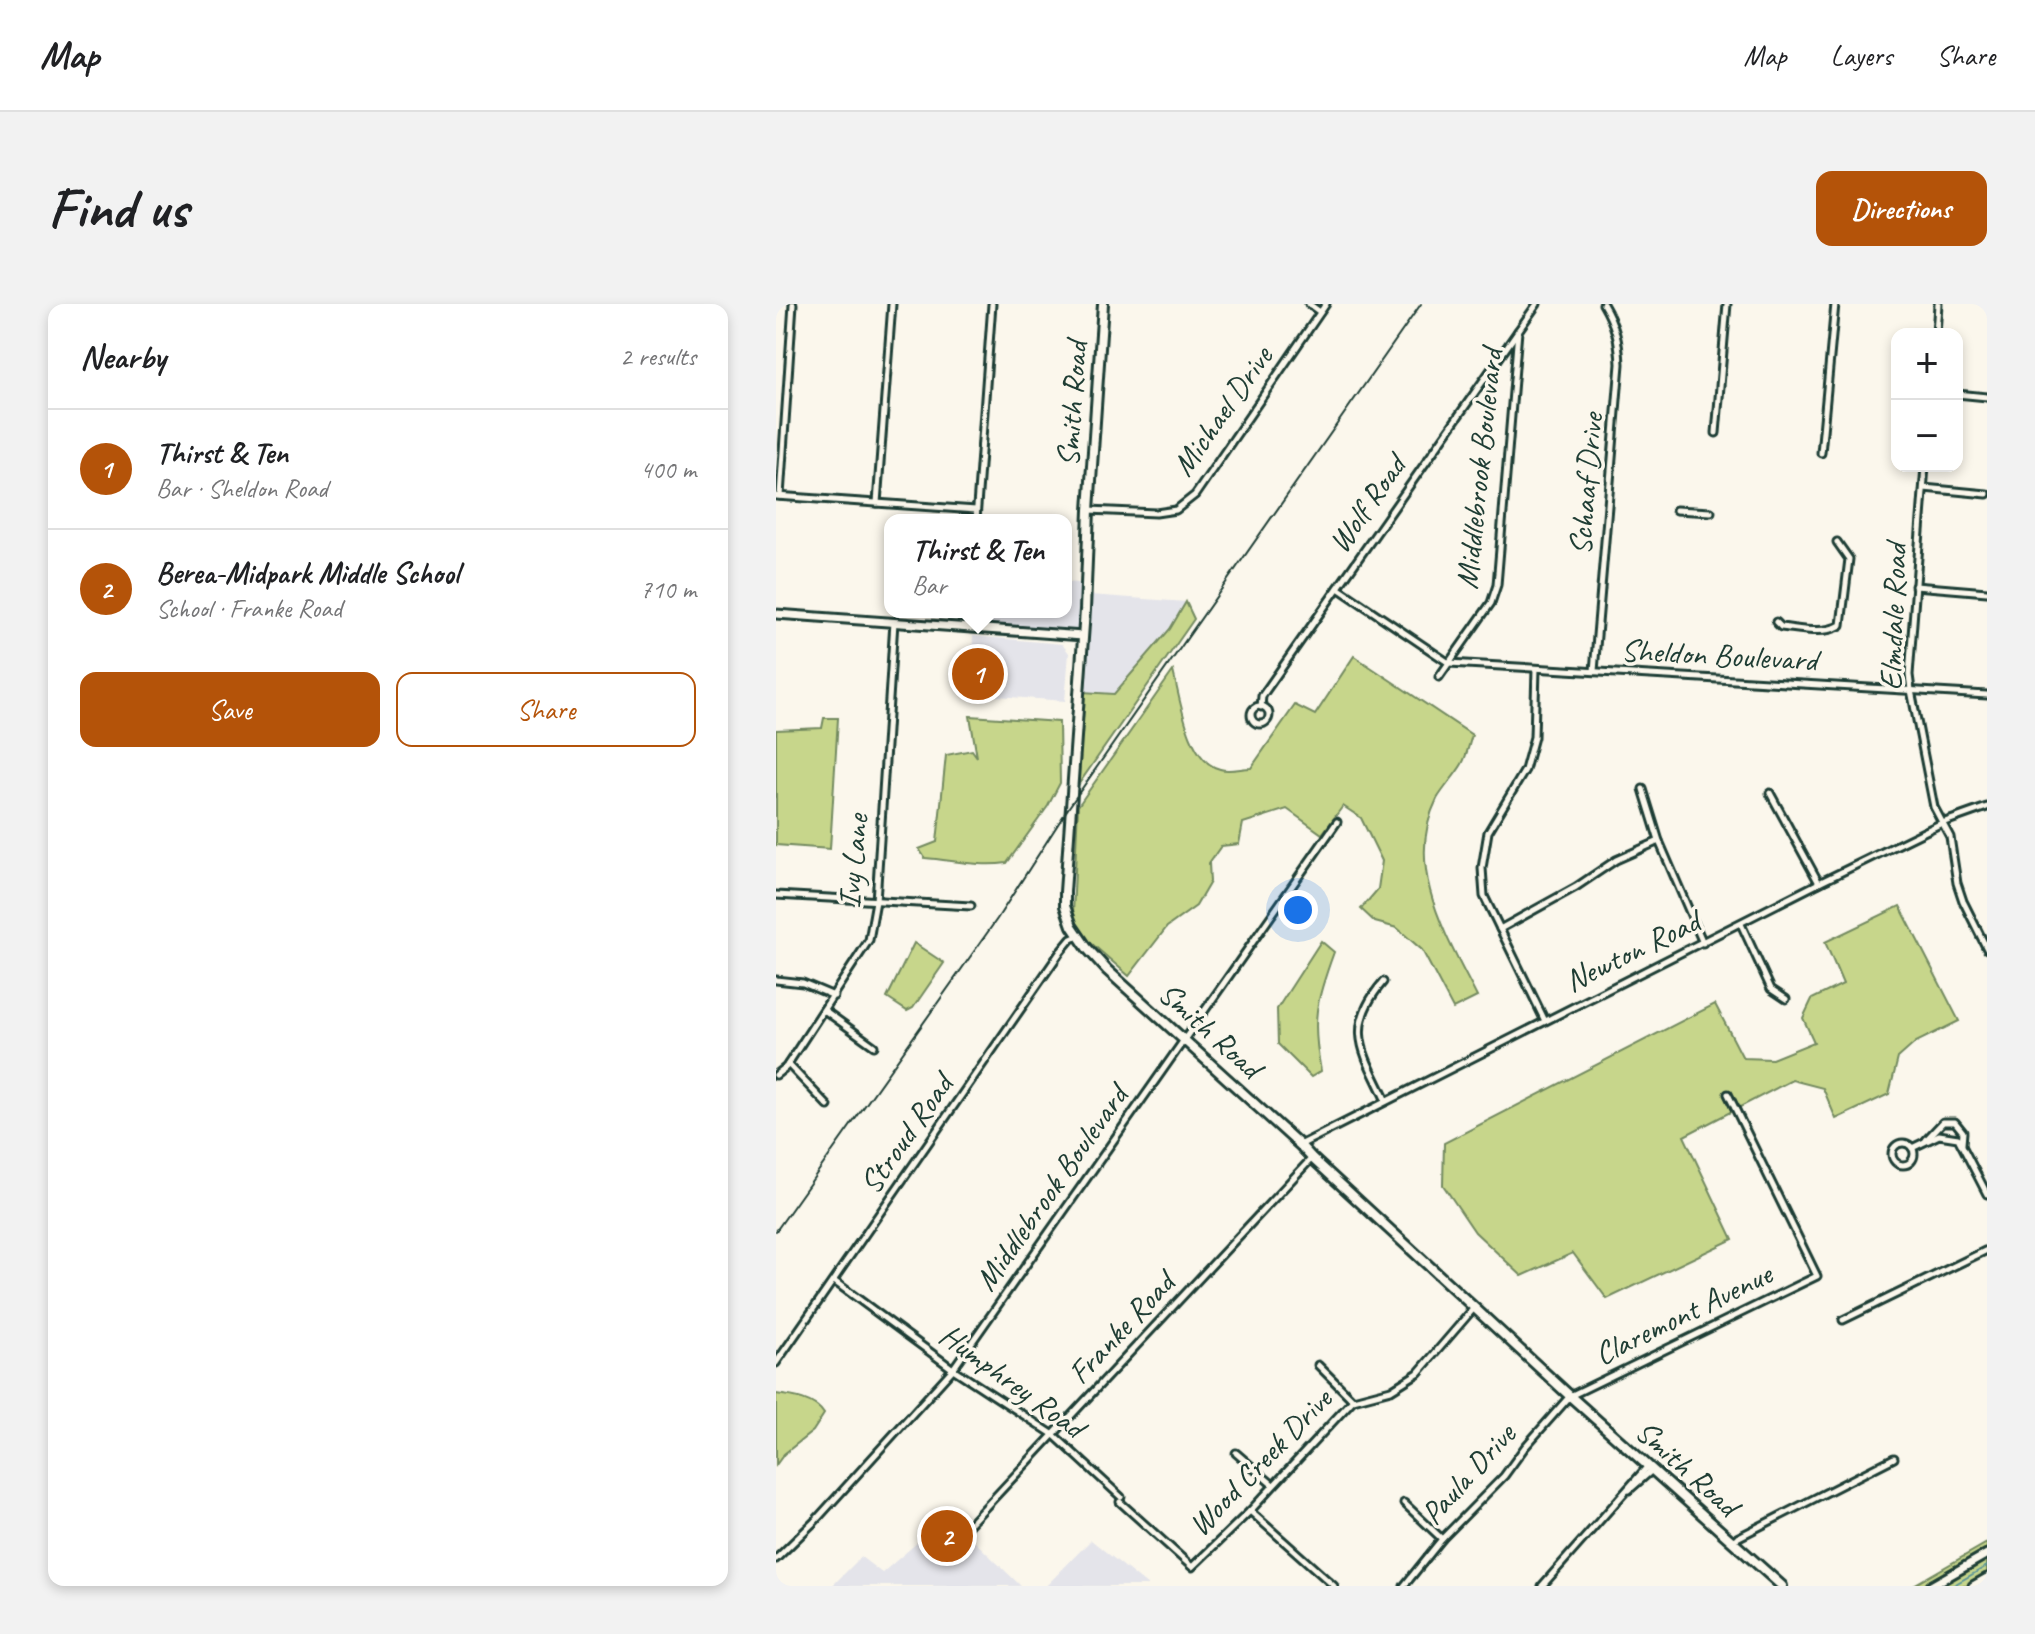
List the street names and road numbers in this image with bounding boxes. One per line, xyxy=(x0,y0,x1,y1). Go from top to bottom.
street label: Smith Road xyxy=(1047,336,1097,468)
street label: Michael Drive xyxy=(1162,336,1283,484)
street label: Middlebrook Boulevard xyxy=(1446,343,1512,591)
street label: Schaaf Drive xyxy=(1559,409,1613,557)
street label: Wolf Road xyxy=(1319,444,1418,561)
street label: Elmdale Road xyxy=(1870,538,1916,691)
street label: Sheldon Boulevard xyxy=(1620,629,1823,681)
street label: Ivy Lane xyxy=(828,810,878,910)
street label: Newton Road xyxy=(1558,899,1710,1001)
street label: Smith Road xyxy=(1150,973,1274,1090)
street label: Stroud Road xyxy=(850,1063,964,1202)
street label: Middlebrook Boulevard xyxy=(965,1074,1139,1298)
street label: Claremont Avenue xyxy=(1588,1252,1781,1375)
street label: Franke Road xyxy=(1059,1260,1186,1393)
street label: Humphrey Road xyxy=(931,1315,1096,1450)
street label: Wood Creek Drive xyxy=(1179,1378,1343,1545)
street label: Smith Road xyxy=(1627,1411,1751,1528)
street label: Paula Drive xyxy=(1412,1413,1526,1533)

